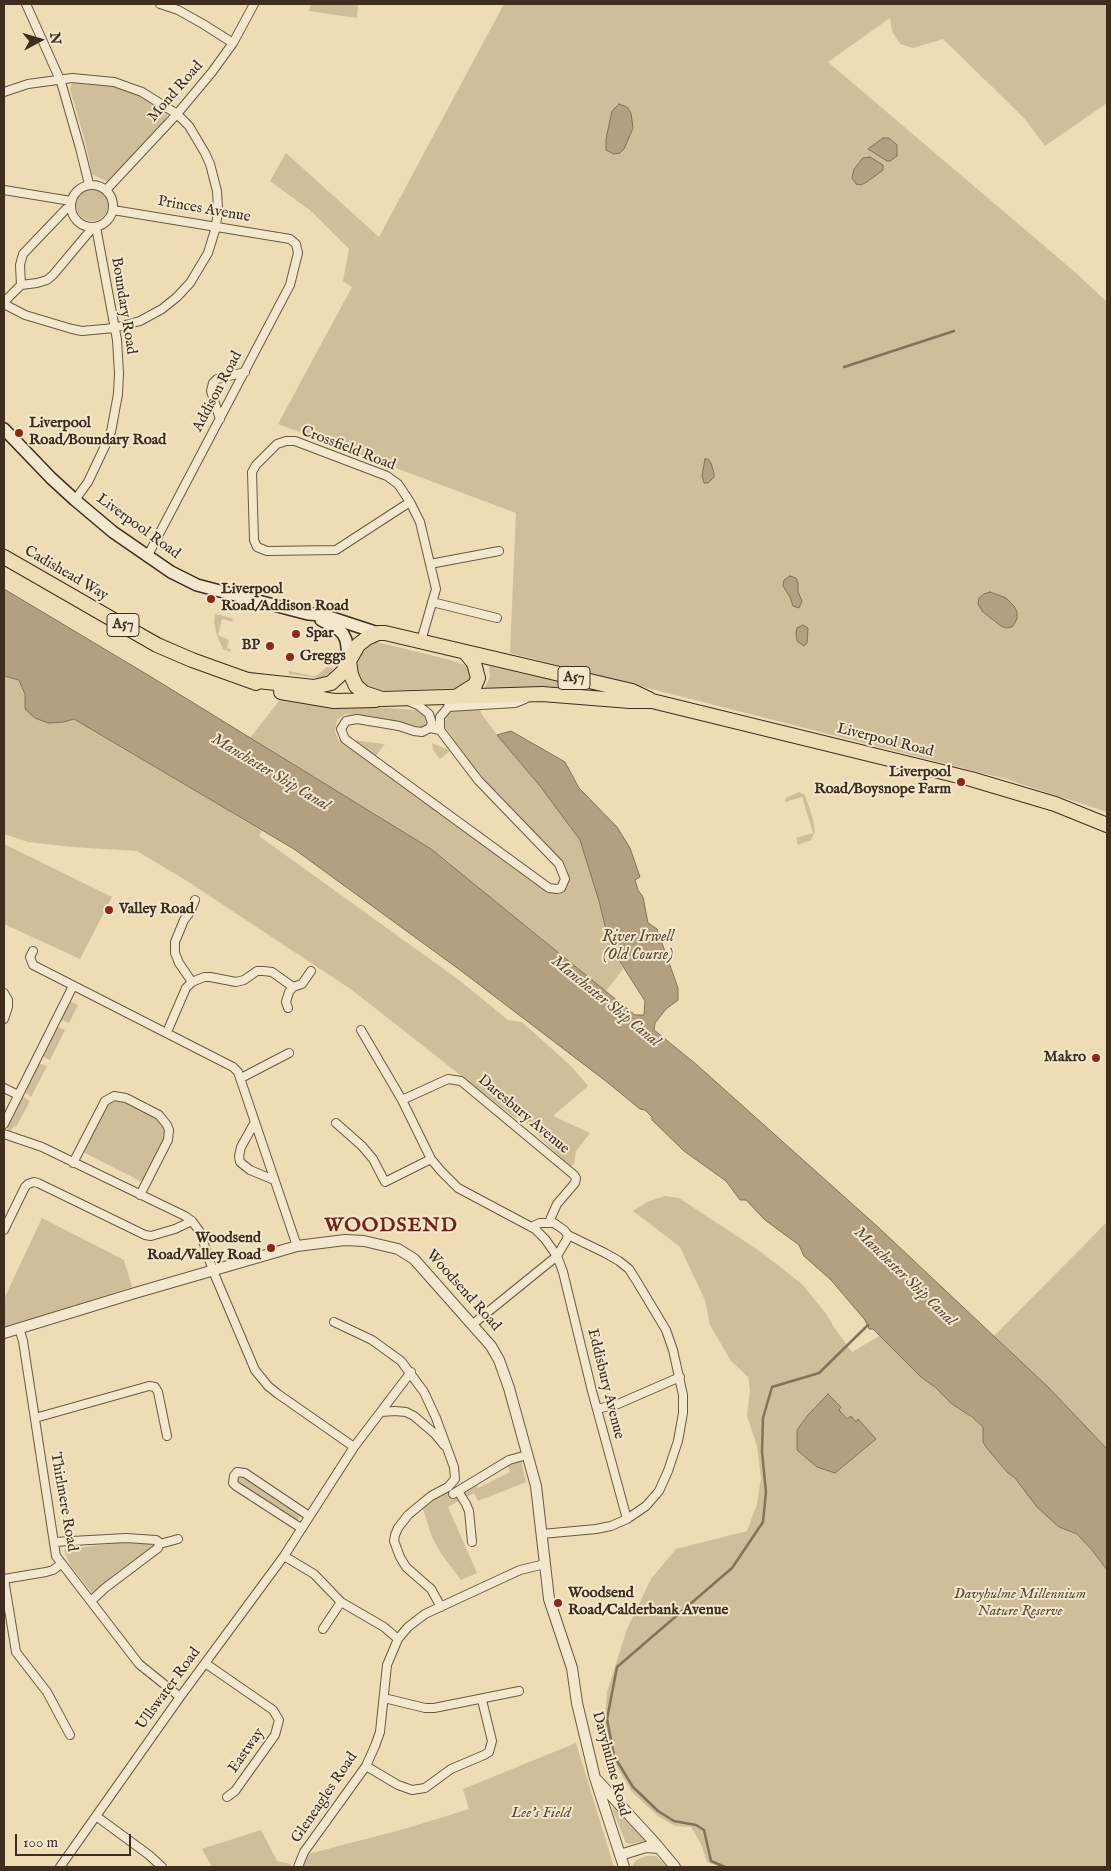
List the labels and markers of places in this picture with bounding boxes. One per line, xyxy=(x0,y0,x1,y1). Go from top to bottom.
place label: Liverpool Road/Boundary Road xyxy=(29,415,166,450)
marker: Liverpool Road/Boundary Road xyxy=(13,427,25,439)
place label: Liverpool Road/Addison Road xyxy=(221,581,349,616)
marker: Liverpool Road/Addison Road xyxy=(205,593,217,605)
place label: Spar xyxy=(306,625,334,643)
marker: Spar xyxy=(290,628,302,640)
place label: BP xyxy=(241,637,260,655)
marker: BP xyxy=(264,640,276,652)
place label: Greggs xyxy=(300,648,346,666)
marker: Greggs xyxy=(284,651,296,663)
place label: Liverpool Road/Boysnope Farm xyxy=(814,764,951,799)
marker: Liverpool Road/Boysnope Farm xyxy=(955,776,967,788)
place label: Valley Road xyxy=(119,901,194,919)
marker: Valley Road xyxy=(103,904,115,916)
place label: Makro xyxy=(1044,1049,1086,1067)
marker: Makro xyxy=(1090,1052,1102,1064)
place label: Woodsend Road/Valley Road xyxy=(147,1230,261,1265)
marker: Woodsend Road/Valley Road xyxy=(265,1242,277,1254)
place label: Woodsend Road/Calderbank Avenue xyxy=(568,1585,728,1620)
marker: Woodsend Road/Calderbank Avenue xyxy=(552,1597,564,1609)

